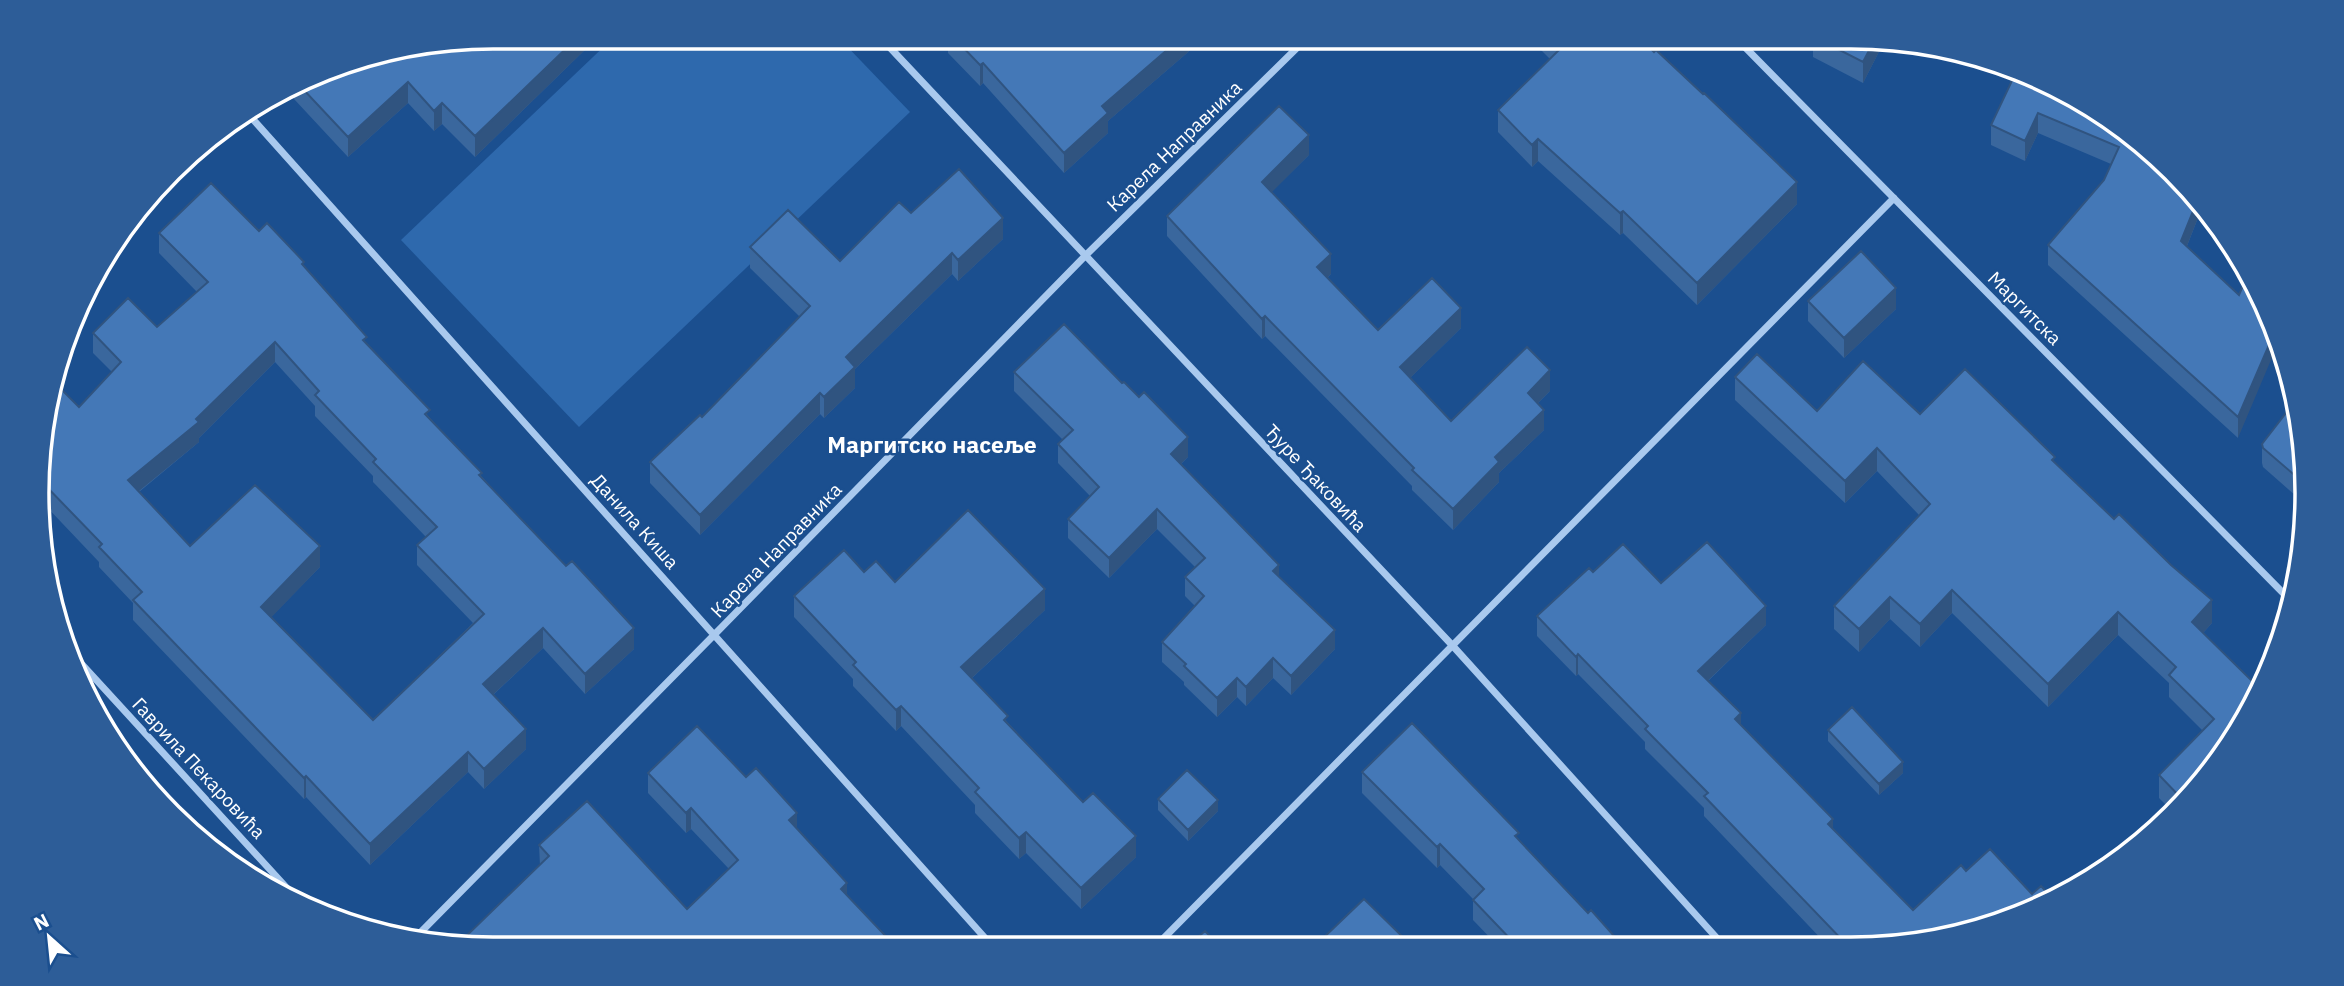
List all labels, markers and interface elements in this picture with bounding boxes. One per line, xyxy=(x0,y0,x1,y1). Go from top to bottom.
street label: Карела Направника xyxy=(1101,75,1247,217)
street label: Маргитска xyxy=(1983,266,2067,350)
street label: Ђуре Ђаковића xyxy=(1260,419,1372,537)
district label: Маргитско насеље xyxy=(827,429,1037,459)
street label: Данила Киша xyxy=(586,468,684,574)
street label: Карела Направника xyxy=(705,477,847,623)
street label: Гаврила Пекаровића xyxy=(127,692,271,844)
north arrow xyxy=(14,902,84,972)
text: N xyxy=(30,908,53,936)

